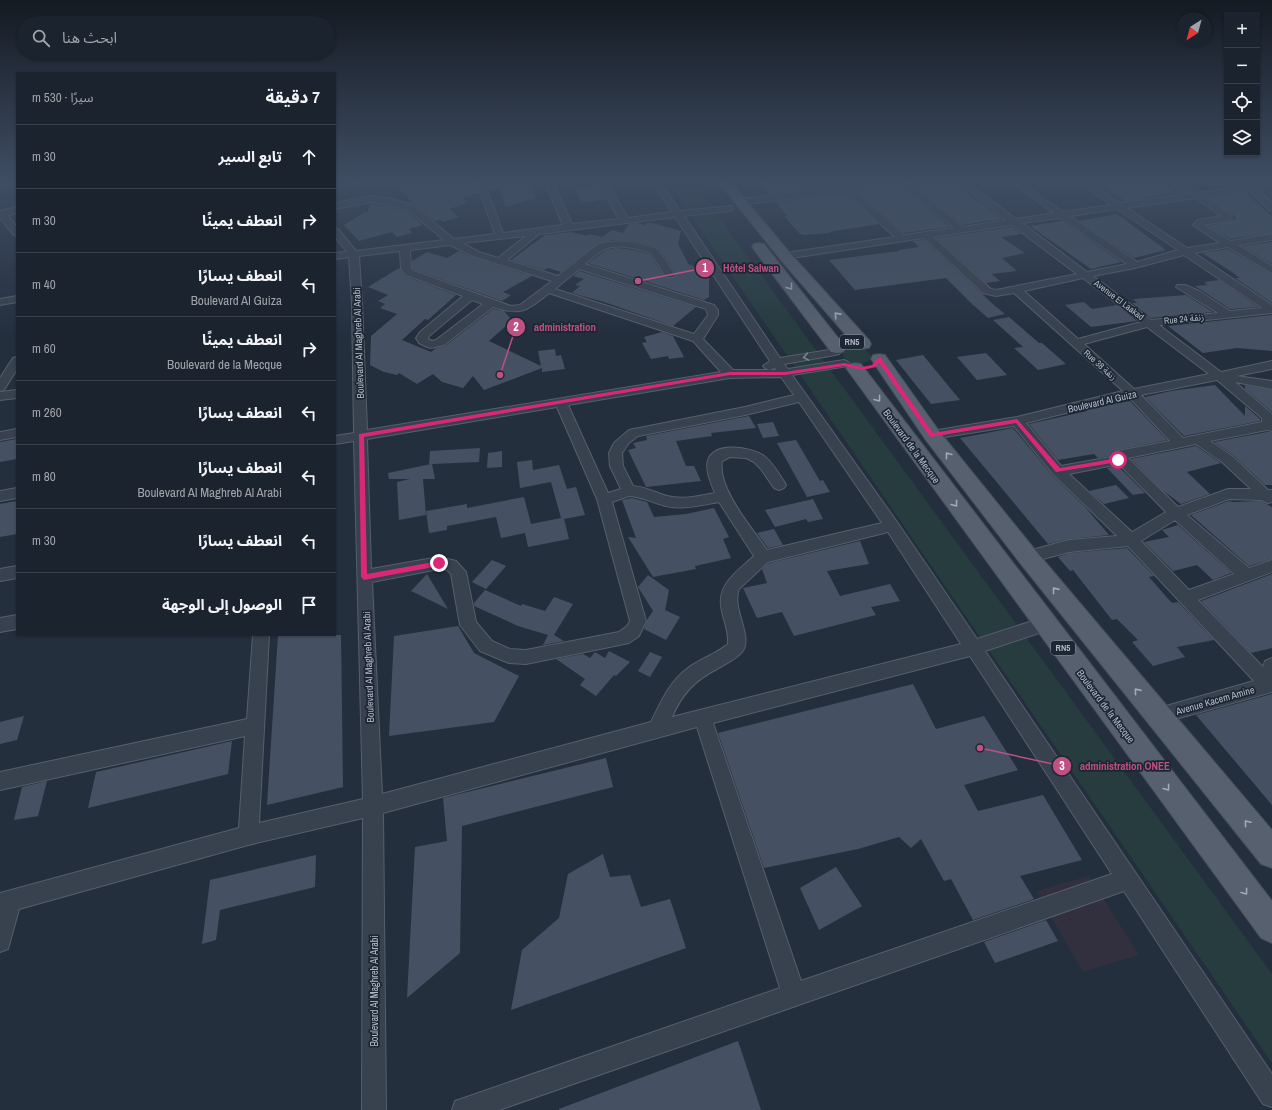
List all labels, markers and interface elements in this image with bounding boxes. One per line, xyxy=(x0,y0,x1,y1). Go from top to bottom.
north arrow xyxy=(1176,12,1212,48)
map controls xyxy=(1224,12,1260,156)
button: + xyxy=(1224,12,1260,48)
search box xyxy=(16,16,336,60)
icon: search xyxy=(30,27,52,49)
text: ابحث هنا xyxy=(62,27,117,48)
button: − xyxy=(1224,48,1260,84)
button: locate xyxy=(1224,84,1260,120)
text: 7 دقيقة xyxy=(266,85,320,108)
text: سيرًا · 530 m xyxy=(32,89,94,106)
button: layers xyxy=(1224,120,1260,156)
text: تابع السير xyxy=(218,146,282,167)
icon: ahead xyxy=(298,146,320,168)
text: 30 m xyxy=(32,148,56,165)
text: انعطف يمينًا xyxy=(202,210,282,231)
icon: right xyxy=(298,210,320,232)
text: 30 m xyxy=(32,212,56,229)
callout: Hôtel Salwan xyxy=(695,256,787,279)
text: 1 xyxy=(702,260,708,276)
text: Hôtel Salwan xyxy=(723,261,779,275)
text: انعطف يسارًا xyxy=(198,265,282,286)
icon: left xyxy=(298,274,320,296)
text: 40 m xyxy=(32,276,56,293)
street label: Avenue El Laakad xyxy=(1091,277,1146,323)
one-way arrow xyxy=(785,282,792,289)
street label: Boulevard Al Maghreb Al Arabi xyxy=(350,287,367,399)
text: Boulevard Al Guiza xyxy=(191,292,282,309)
street label: Rue 24 زنقة xyxy=(1163,311,1205,327)
one-way arrow xyxy=(835,312,842,320)
callout: administration xyxy=(506,316,604,339)
text: 2 xyxy=(513,319,519,335)
text: administration xyxy=(534,320,596,334)
text: انعطف يمينًا xyxy=(202,329,282,350)
road number: RN5 xyxy=(840,335,864,349)
icon: right xyxy=(298,338,320,360)
text: 60 m xyxy=(32,340,56,357)
street label: Rue 38 زنقة xyxy=(1081,347,1119,383)
one-way arrow xyxy=(803,352,809,360)
text: Boulevard de la Mecque xyxy=(167,356,282,373)
street label: Boulevard Al Guiza xyxy=(1066,387,1138,416)
one-way arrow xyxy=(873,395,880,402)
text: انعطف يسارًا xyxy=(198,402,282,423)
icon: left xyxy=(298,402,320,424)
text: 260 m xyxy=(32,404,62,421)
street label: Boulevard de la Mecque xyxy=(880,407,943,486)
route start xyxy=(1109,451,1127,469)
one-way arrow xyxy=(946,453,953,460)
text: انعطف يسارًا xyxy=(198,457,282,478)
icon: left xyxy=(298,466,320,488)
text: 80 m xyxy=(32,468,56,485)
text: Boulevard Al Maghreb Al Arabi xyxy=(137,484,282,501)
one-way arrow xyxy=(950,500,957,507)
text: انعطف يسارًا xyxy=(198,530,282,551)
icon: left xyxy=(298,530,320,552)
text: 30 m xyxy=(32,532,56,549)
route end xyxy=(430,554,448,572)
one-way arrow xyxy=(1053,587,1060,594)
text: الوصول إلى الوجهة xyxy=(162,594,282,615)
icon: arrive xyxy=(298,594,320,616)
street label: Boulevard Al Maghreb Al Arabi xyxy=(360,611,377,723)
road number: RN5 xyxy=(1051,641,1075,655)
street label: Boulevard de la Mecque xyxy=(1074,667,1138,746)
street label: Avenue Kacem Amine xyxy=(1173,683,1256,718)
one-way arrow xyxy=(1135,688,1142,695)
callout: administration ONEE xyxy=(1052,755,1178,778)
text: 3 xyxy=(1059,758,1065,774)
text: administration ONEE xyxy=(1080,759,1170,773)
one-way arrow xyxy=(1163,783,1170,790)
one-way arrow xyxy=(1244,820,1251,828)
one-way arrow xyxy=(1241,887,1248,894)
street label: Boulevard Al Maghreb Al Arabi xyxy=(368,935,381,1047)

